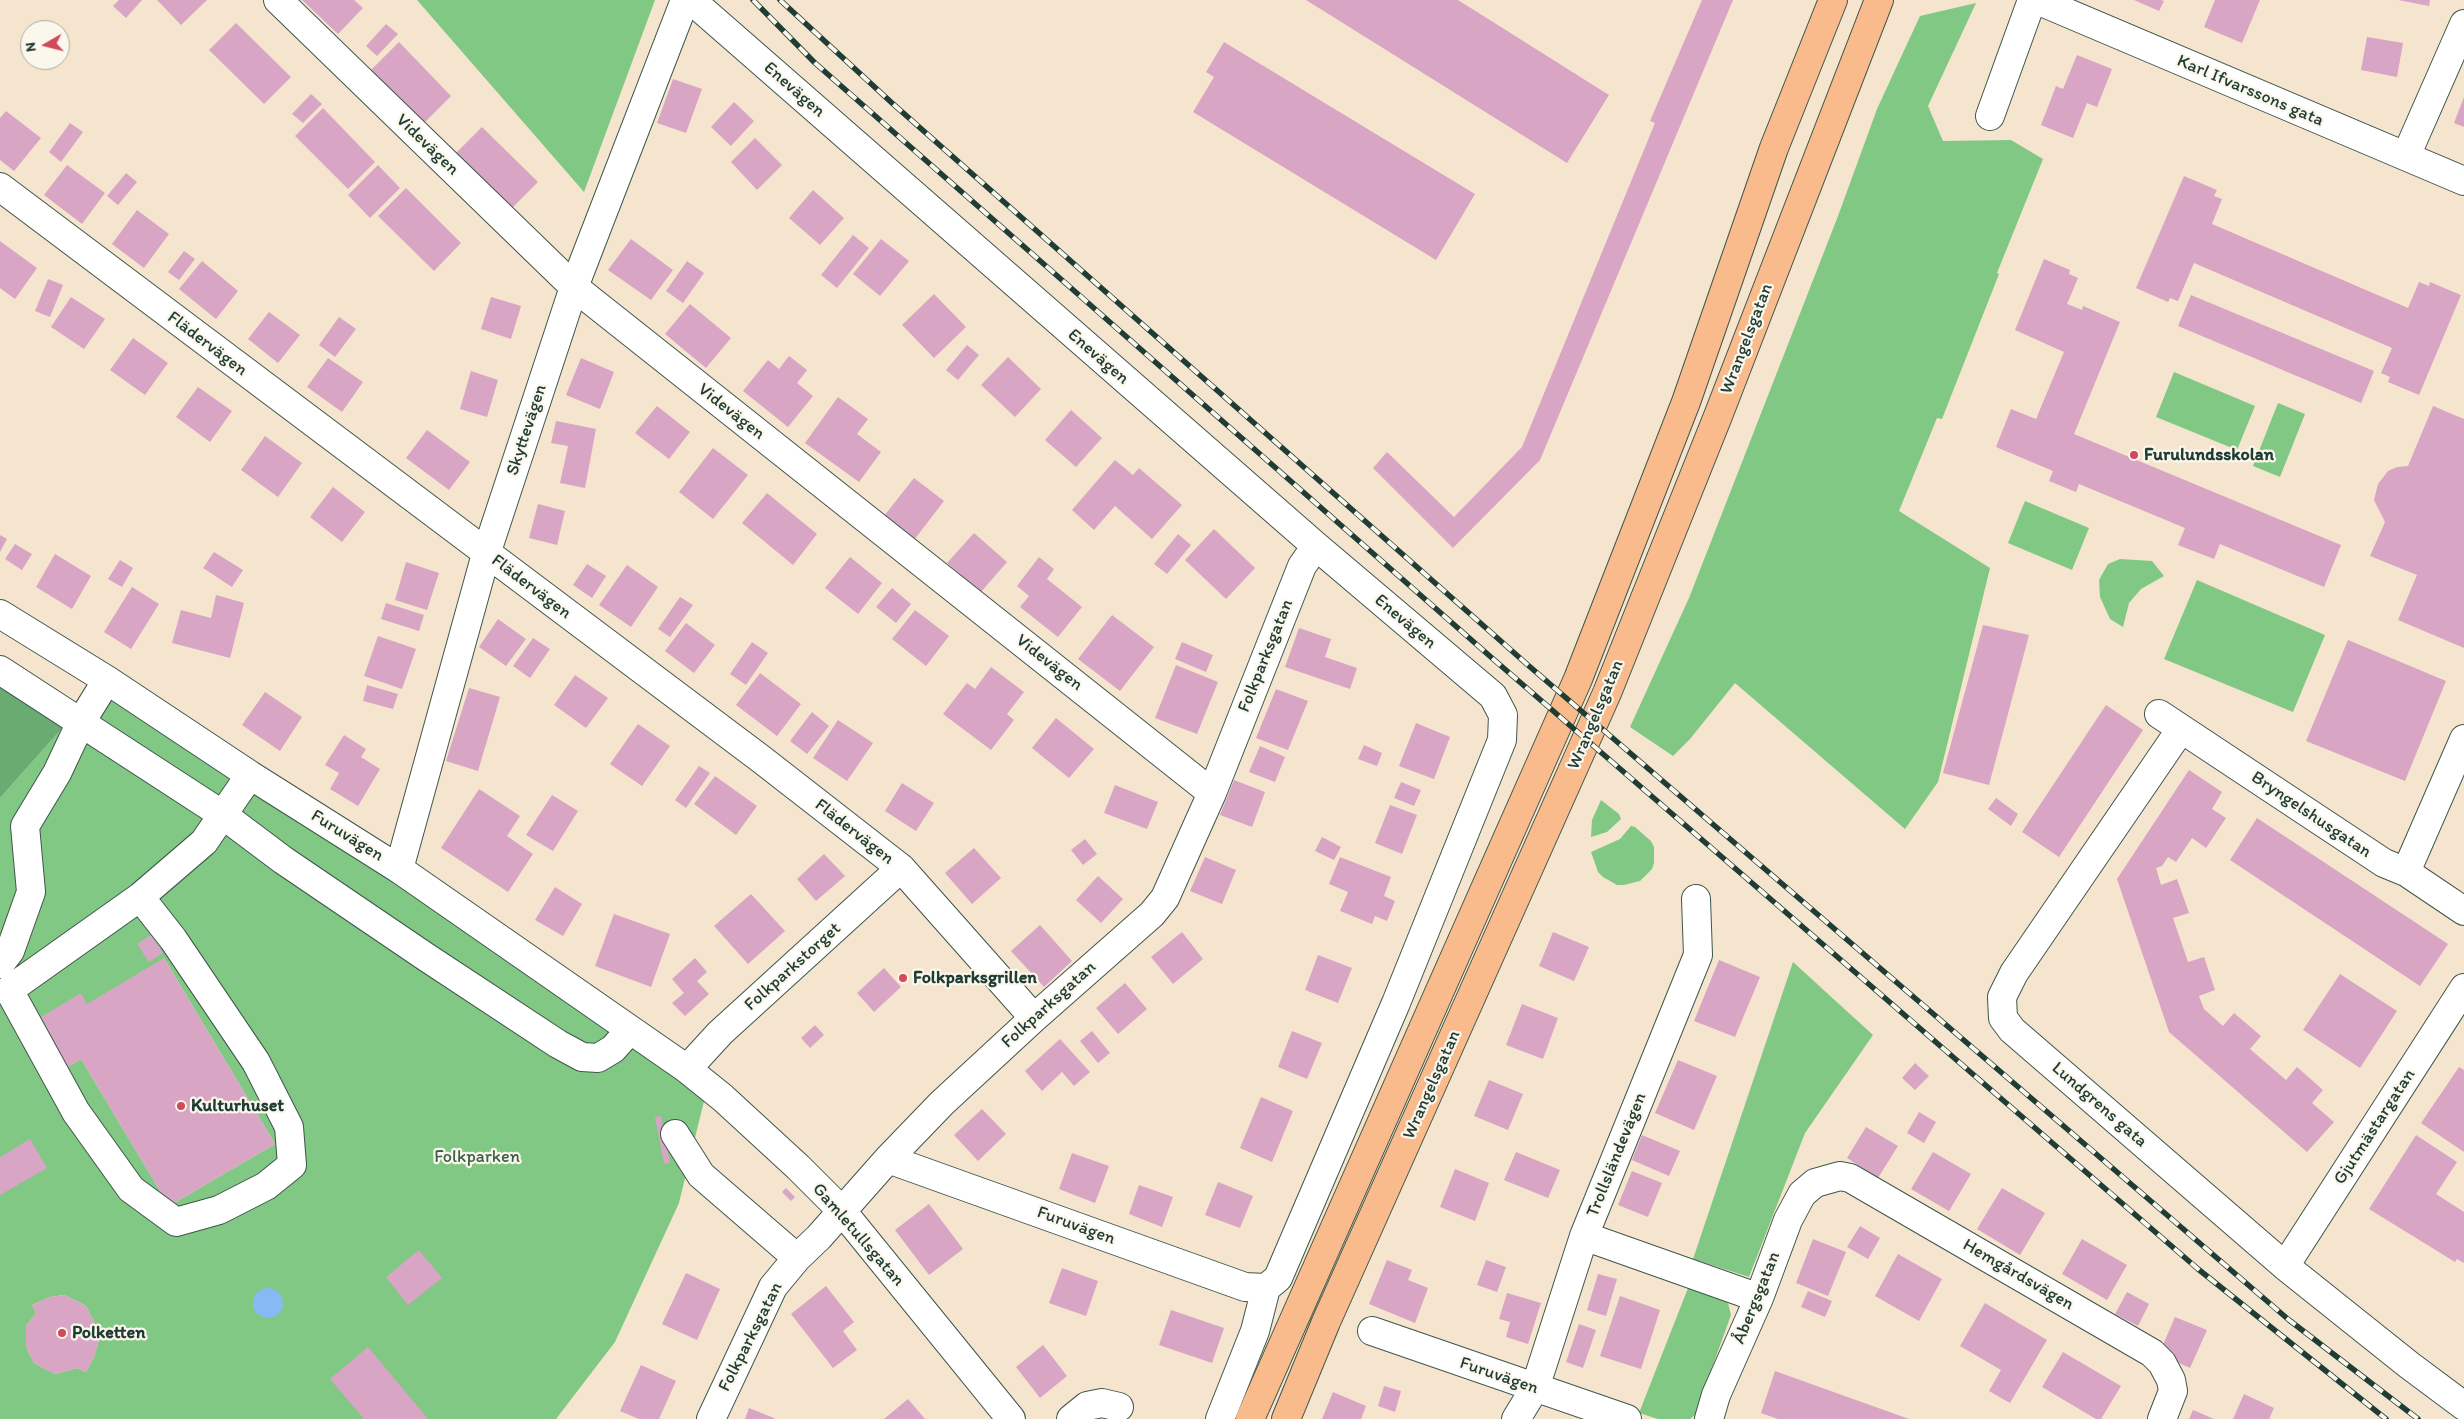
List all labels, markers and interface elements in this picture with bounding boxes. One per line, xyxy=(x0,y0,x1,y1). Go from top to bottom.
north arrow xyxy=(20,20,70,70)
text: N xyxy=(22,41,40,53)
street label: Karl Ifvarssons gata xyxy=(2173,50,2327,132)
street label: Enevägen xyxy=(759,57,829,123)
street label: Videvägen xyxy=(391,110,463,180)
street label: Wrangelsgatan xyxy=(1716,281,1778,397)
street label: Flädervägen xyxy=(163,307,251,381)
street label: Enevägen xyxy=(1063,324,1133,390)
street label: Videvägen xyxy=(693,379,769,445)
street label: Skyttevägen xyxy=(502,382,552,478)
place label: Furulundsskolan xyxy=(2144,444,2274,466)
marker: Furulundsskolan xyxy=(2128,449,2140,461)
street label: Flädervägen xyxy=(487,550,575,624)
street label: Enevägen xyxy=(1370,590,1440,654)
street label: Folkparksgatan xyxy=(1234,596,1298,716)
street label: Videvägen xyxy=(1011,630,1087,696)
street label: Wrangelsgatan xyxy=(1563,657,1629,773)
street label: Bryngelshusgatan xyxy=(2247,767,2375,863)
street label: Flädervägen xyxy=(810,794,898,870)
street label: Furuvägen xyxy=(307,805,387,867)
street label: Folkparkstorget xyxy=(740,918,846,1016)
street label: Folkparksgatan xyxy=(997,957,1101,1053)
place label: Folkparksgrillen xyxy=(913,967,1037,989)
marker: Folkparksgrillen xyxy=(897,972,909,984)
street label: Wrangelsgatan xyxy=(1398,1027,1466,1143)
street label: Lundgrens gata xyxy=(2047,1058,2151,1152)
street label: Gjutmästargatan xyxy=(2330,1065,2420,1189)
street label: Trollsländevägen xyxy=(1582,1090,1652,1220)
place label: Kulturhuset xyxy=(191,1095,284,1117)
marker: Kulturhuset xyxy=(175,1100,187,1112)
park label: Folkparken xyxy=(434,1146,520,1168)
street label: Gamletullsgatan xyxy=(807,1179,909,1291)
street label: Furuvägen xyxy=(1034,1202,1118,1250)
street label: Hemgårdsvägen xyxy=(1959,1234,2077,1316)
street label: Åbergsgatan xyxy=(1729,1249,1785,1347)
street label: Folkparksgatan xyxy=(714,1279,788,1395)
place label: Polketten xyxy=(72,1322,145,1344)
marker: Polketten xyxy=(56,1327,68,1339)
street label: Furuvägen xyxy=(1457,1352,1541,1400)

